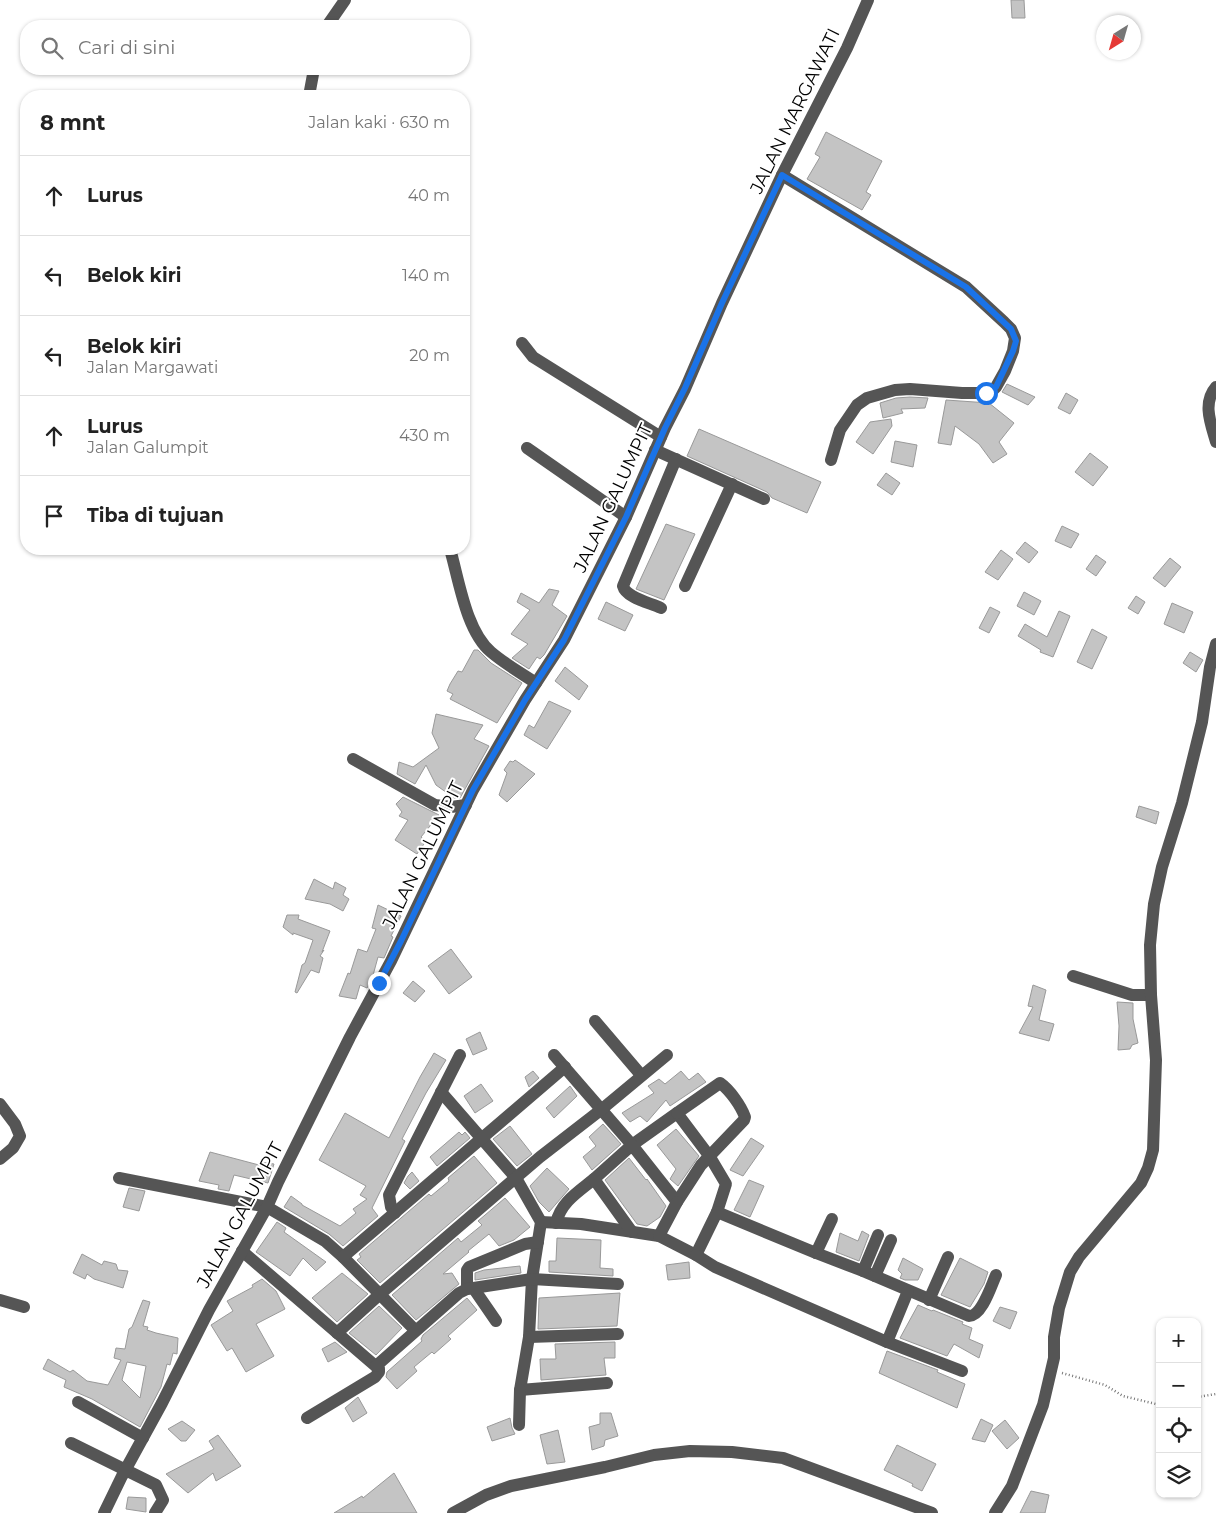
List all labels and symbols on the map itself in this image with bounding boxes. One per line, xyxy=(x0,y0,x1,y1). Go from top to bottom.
north arrow xyxy=(1096,15,1141,60)
street label: JALAN MARGAWATI xyxy=(745,25,845,198)
route start xyxy=(975,382,998,405)
street label: JALAN GALUMPIT xyxy=(568,419,657,577)
street label: JALAN GALUMPIT xyxy=(377,777,469,933)
route end xyxy=(368,972,391,995)
street label: JALAN GALUMPIT xyxy=(192,1138,288,1292)

